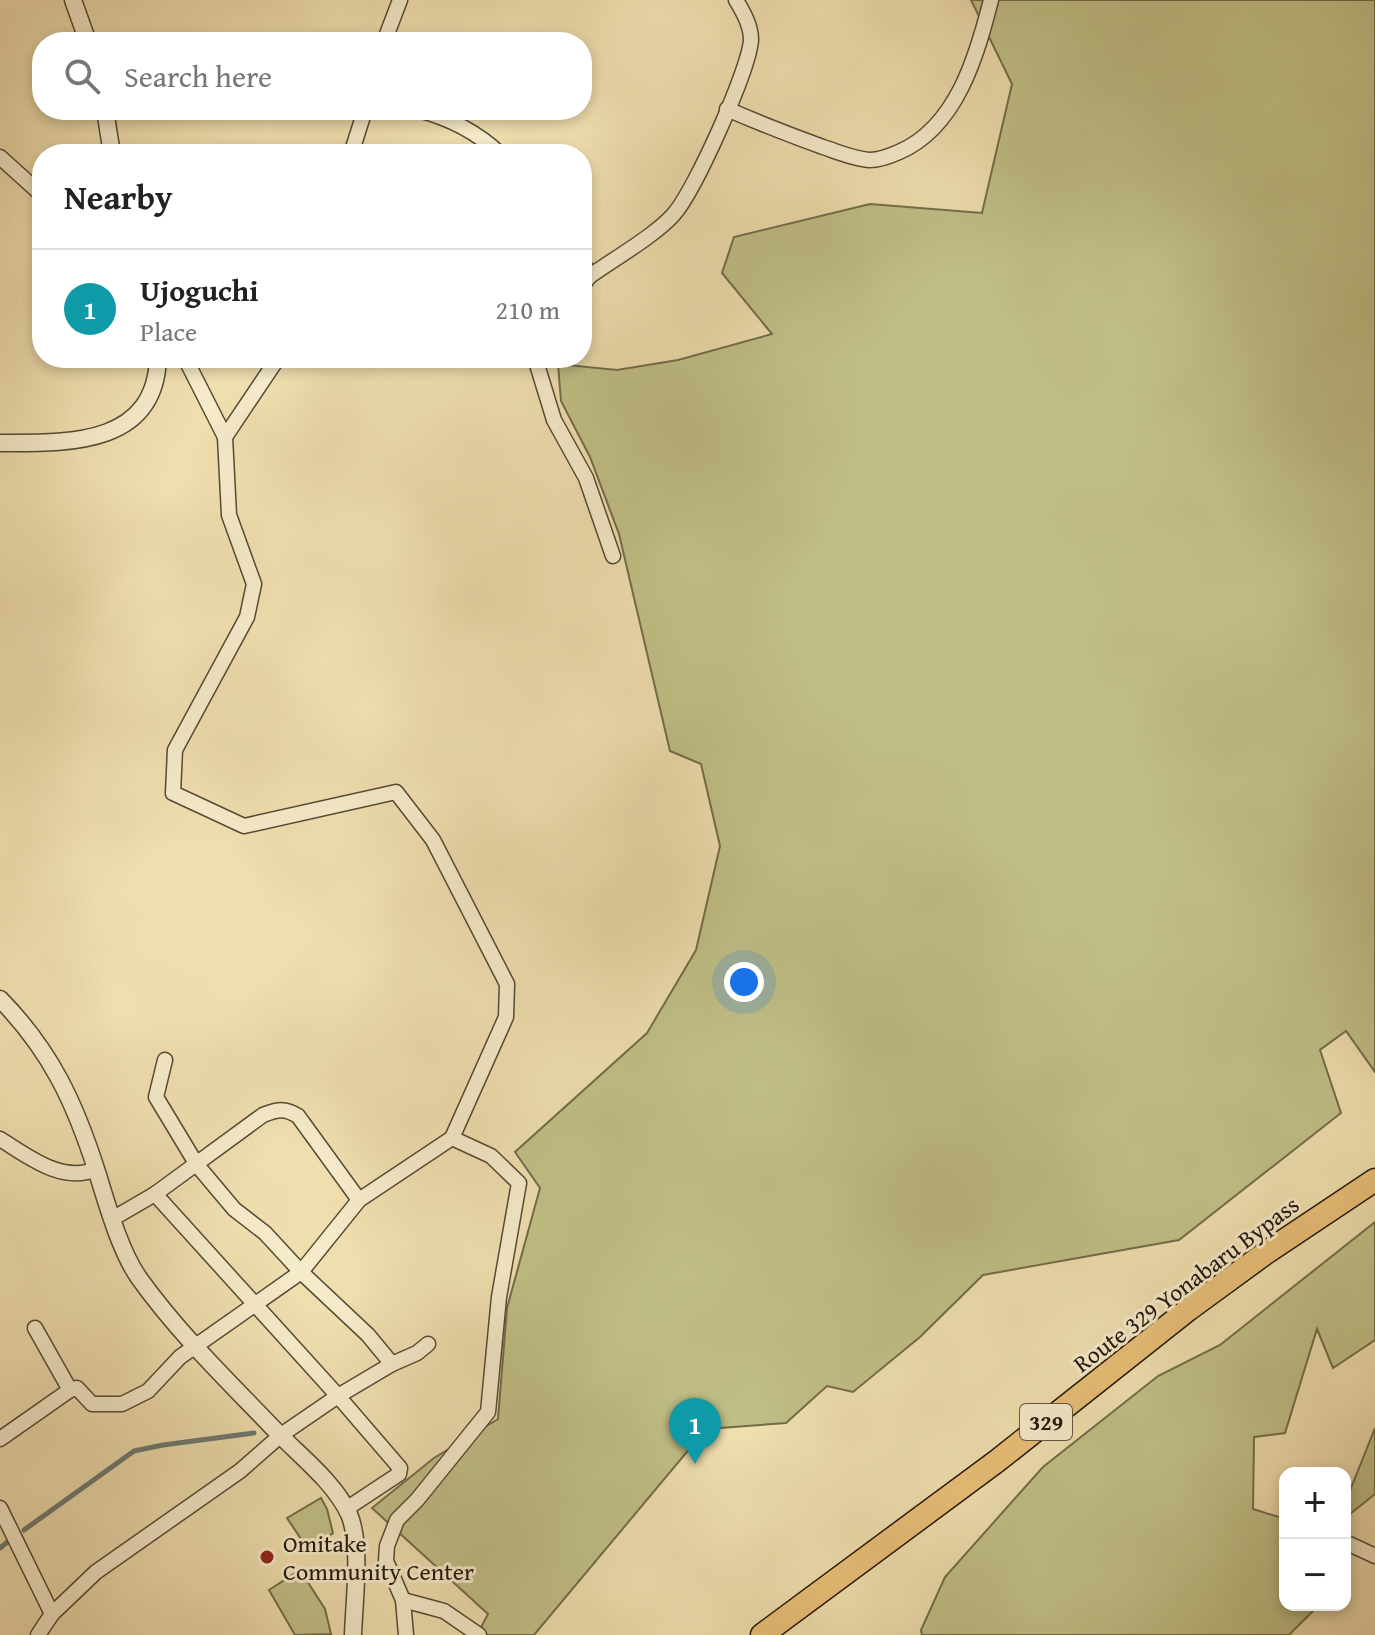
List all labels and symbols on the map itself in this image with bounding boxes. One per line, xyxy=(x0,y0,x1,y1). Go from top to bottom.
your location xyxy=(724,962,764,1002)
street label: Route 329 Yonabaru Bypass xyxy=(1066,1187,1306,1381)
pin: 1 xyxy=(669,1398,721,1464)
road number: 329 xyxy=(1020,1404,1072,1440)
place label: Omitake Community Center xyxy=(283,1526,474,1589)
marker: Omitake Community Center xyxy=(258,1548,276,1566)

